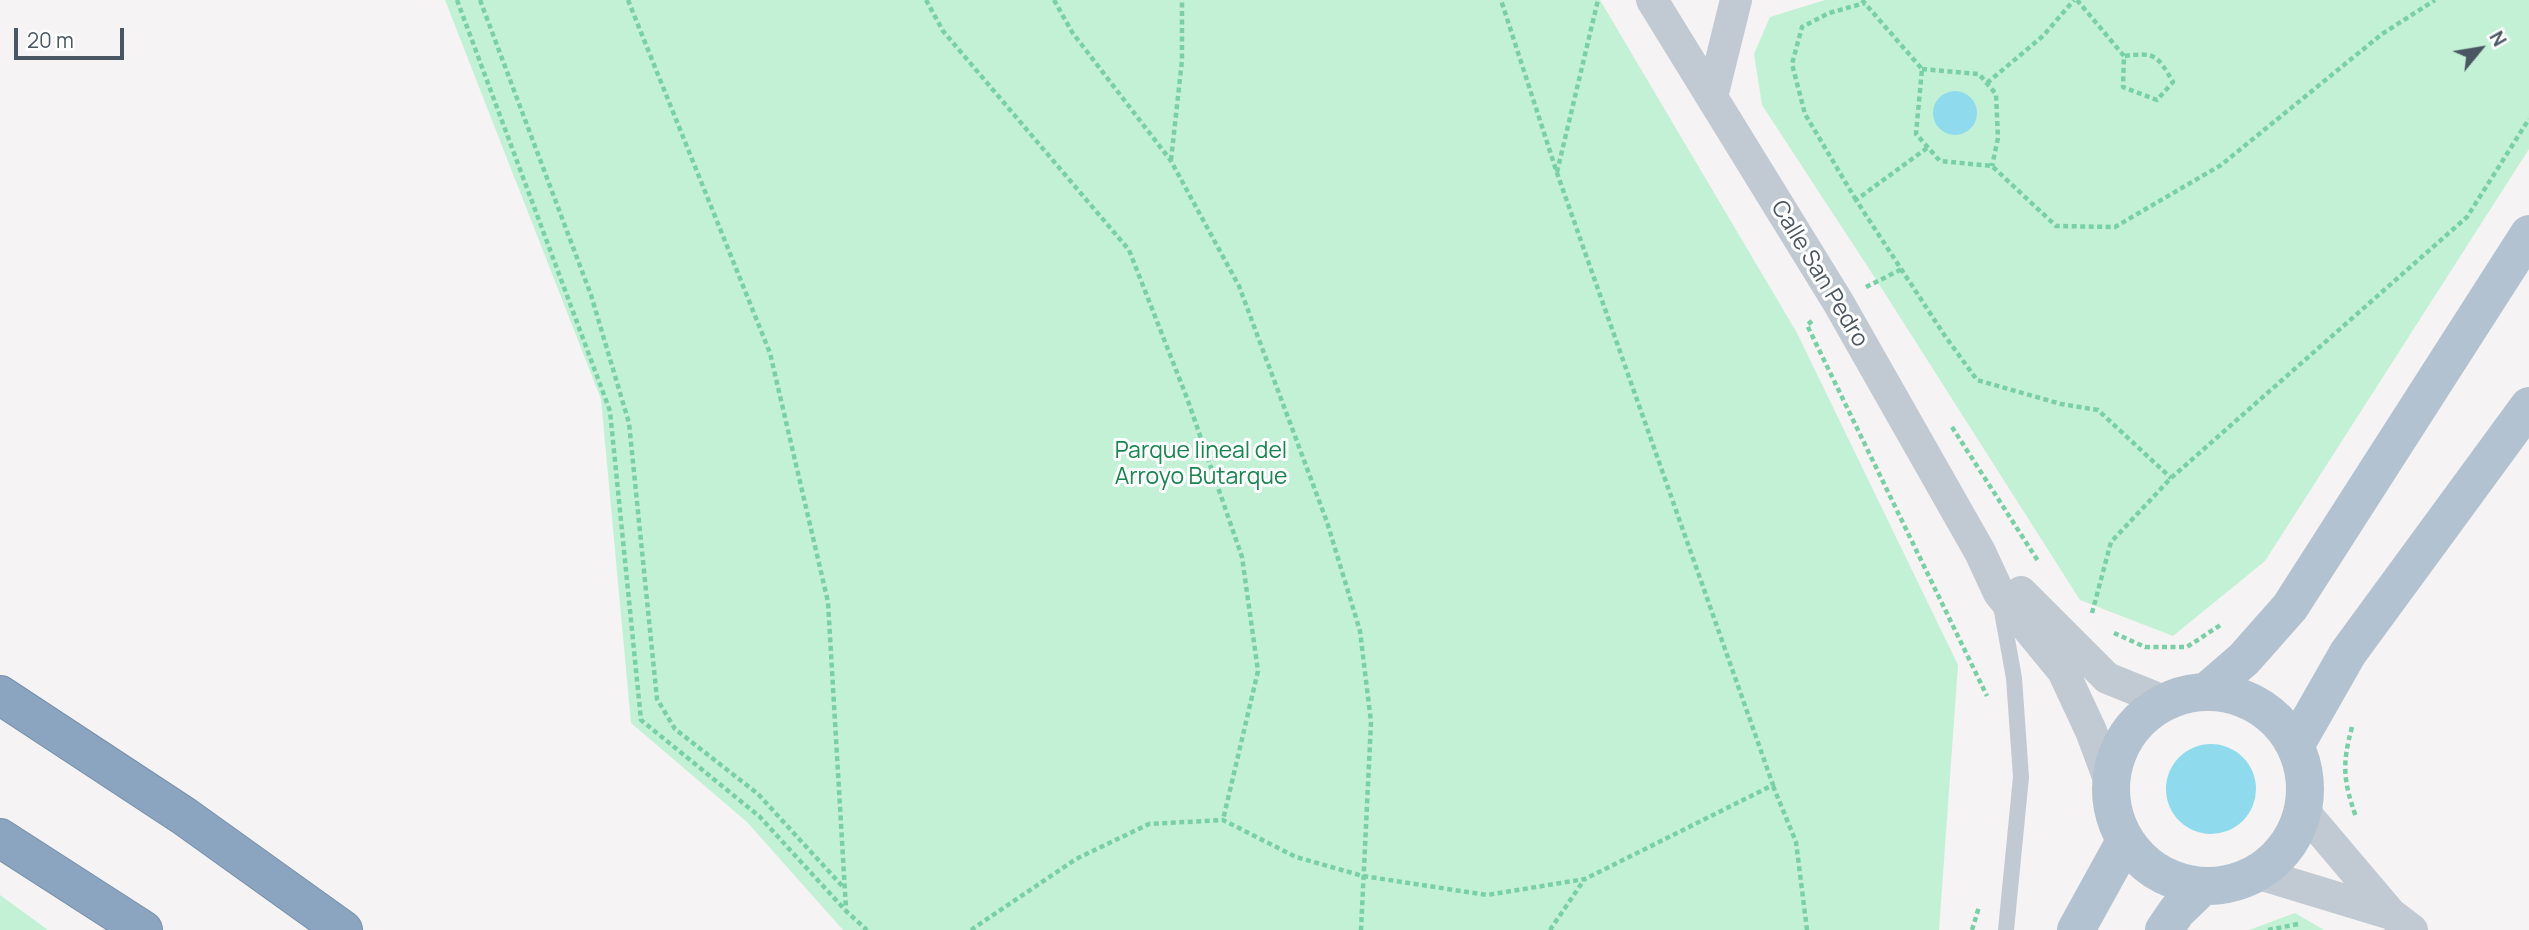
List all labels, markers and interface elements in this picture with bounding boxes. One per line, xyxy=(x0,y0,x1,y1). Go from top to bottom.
scale bar xyxy=(18,14,128,58)
north arrow xyxy=(2445,14,2515,84)
text: 20 m xyxy=(27,26,74,54)
text: N xyxy=(2484,26,2513,51)
street label: Calle San Pedro xyxy=(1764,196,1874,352)
park label: Parque lineal del Arroyo Butarque xyxy=(1115,438,1287,492)

